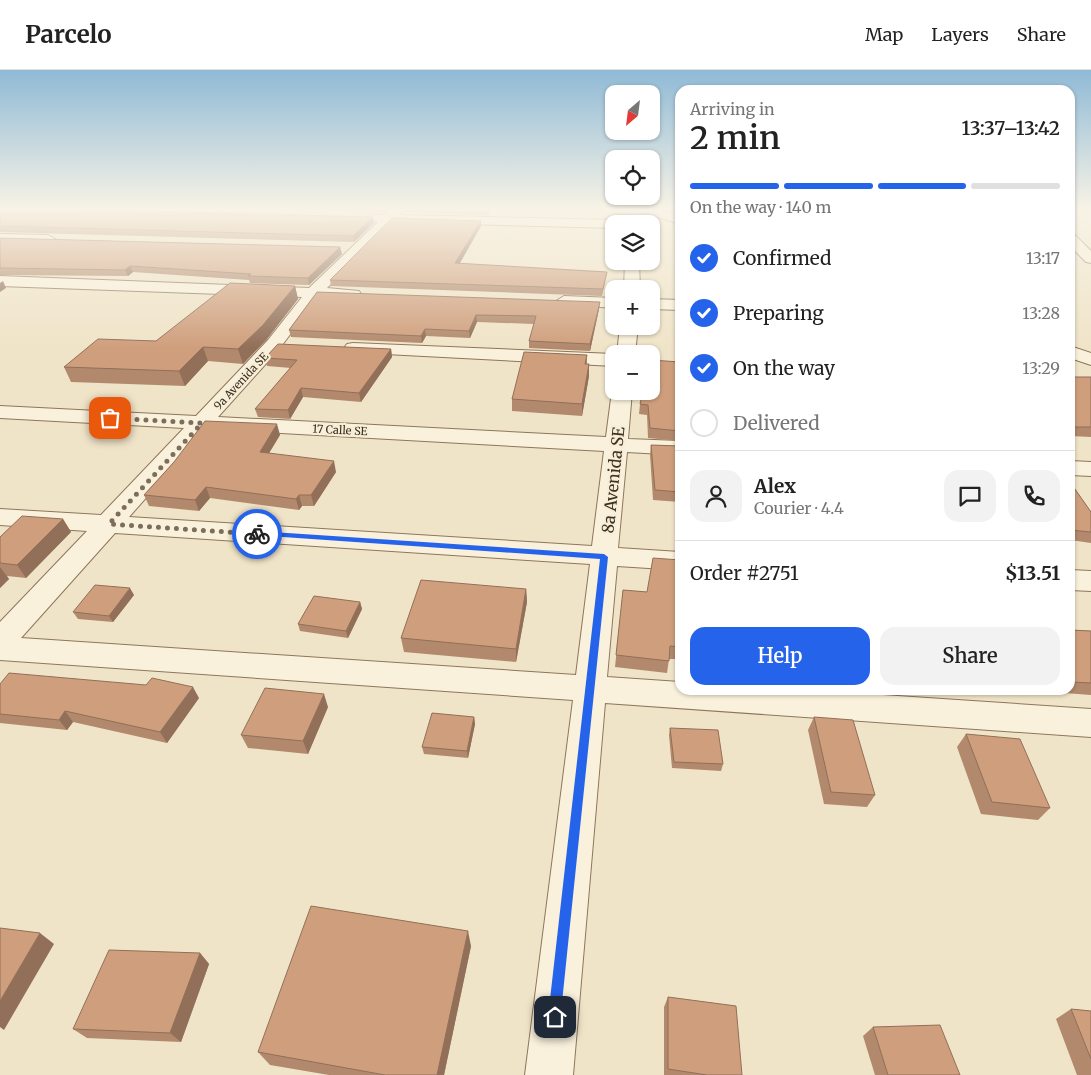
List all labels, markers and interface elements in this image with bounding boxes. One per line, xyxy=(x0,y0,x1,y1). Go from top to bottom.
text: Parcelo xyxy=(25,19,112,50)
text: Map xyxy=(865,23,903,46)
text: Layers xyxy=(931,23,989,46)
text: Share xyxy=(1017,23,1066,46)
north arrow xyxy=(605,85,660,140)
map controls xyxy=(605,85,660,400)
text: Arriving in xyxy=(690,99,775,119)
text: 13:37–13:42 xyxy=(962,116,1060,140)
text: 2 min xyxy=(690,118,780,158)
button: locate xyxy=(605,150,660,205)
text: On the way · 140 m xyxy=(690,197,831,217)
button: layers xyxy=(605,215,660,270)
icon: check xyxy=(690,244,718,272)
text: Confirmed xyxy=(733,246,831,270)
text: 13:17 xyxy=(1026,248,1060,268)
button: + xyxy=(605,280,660,335)
icon: check xyxy=(690,299,718,327)
text: Preparing xyxy=(733,301,824,325)
text: 13:28 xyxy=(1022,303,1060,323)
button: − xyxy=(605,345,660,400)
street label: 9a Avenida SE xyxy=(211,349,271,413)
icon: check xyxy=(690,354,718,382)
text: On the way xyxy=(733,356,835,380)
text: 13:29 xyxy=(1022,358,1060,378)
pin xyxy=(89,397,131,439)
icon: bag xyxy=(96,404,124,432)
text: Delivered xyxy=(733,411,820,435)
street label: 17 Calle SE xyxy=(312,422,368,438)
street label: 8a Avenida SE xyxy=(597,425,629,534)
button: person xyxy=(690,470,742,522)
button: chat xyxy=(944,470,996,522)
button: phone xyxy=(1008,470,1060,522)
text: Alex xyxy=(754,474,796,498)
text: Courier · 4.4 xyxy=(754,498,844,518)
courier xyxy=(232,509,282,559)
icon: bike xyxy=(243,520,271,548)
text: Order #2751 xyxy=(690,561,799,585)
text: $13.51 xyxy=(1005,561,1060,585)
button: Help xyxy=(690,627,870,685)
button: Share xyxy=(880,627,1060,685)
pin xyxy=(534,996,576,1038)
icon: home xyxy=(541,1003,569,1031)

